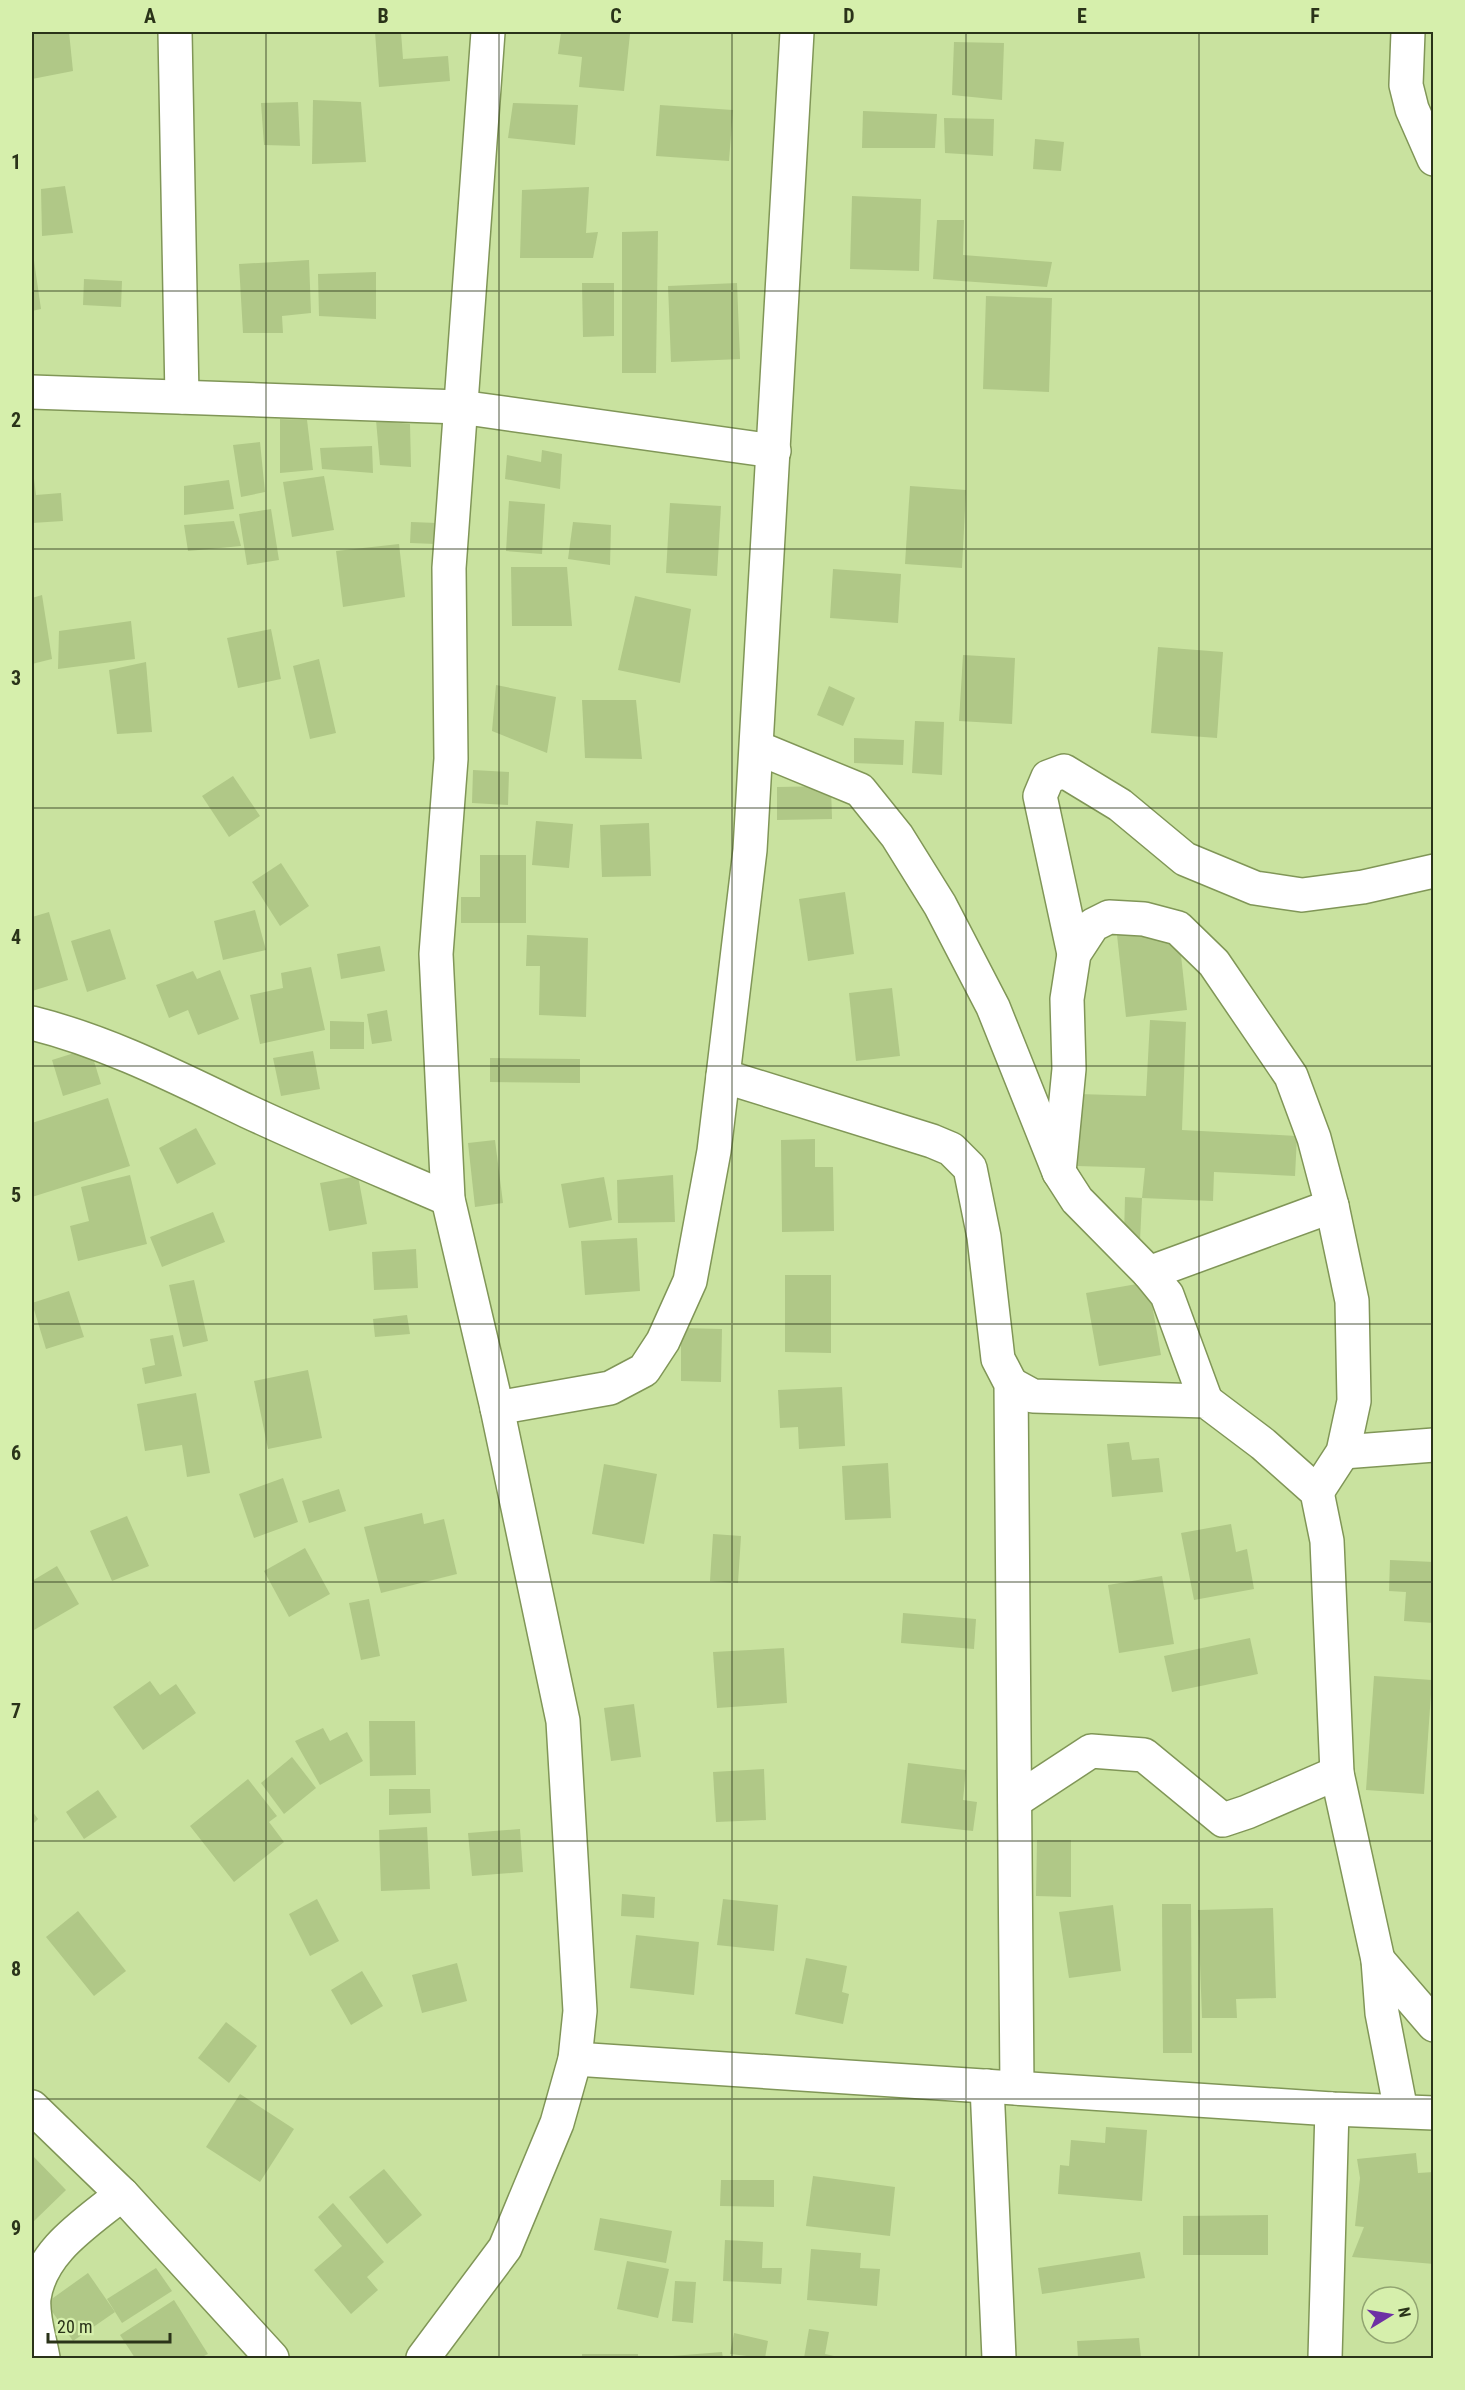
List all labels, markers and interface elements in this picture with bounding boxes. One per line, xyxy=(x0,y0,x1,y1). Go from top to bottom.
text: A xyxy=(144,4,156,28)
text: B xyxy=(377,4,389,28)
text: C xyxy=(610,4,622,28)
text: D xyxy=(843,4,855,28)
text: E xyxy=(1077,4,1087,28)
text: F xyxy=(1310,4,1320,28)
text: 1 xyxy=(11,150,21,174)
text: 2 xyxy=(11,408,21,432)
text: 3 xyxy=(11,666,21,690)
text: 4 xyxy=(11,925,21,949)
text: 5 xyxy=(11,1183,21,1207)
text: 6 xyxy=(11,1441,21,1465)
text: 7 xyxy=(11,1699,21,1723)
text: 8 xyxy=(11,1957,21,1981)
text: 9 xyxy=(11,2216,21,2240)
north arrow xyxy=(1360,2285,1420,2345)
scale bar xyxy=(48,2306,170,2344)
text: N xyxy=(1394,2306,1414,2319)
text: 20 m xyxy=(57,2316,92,2337)

